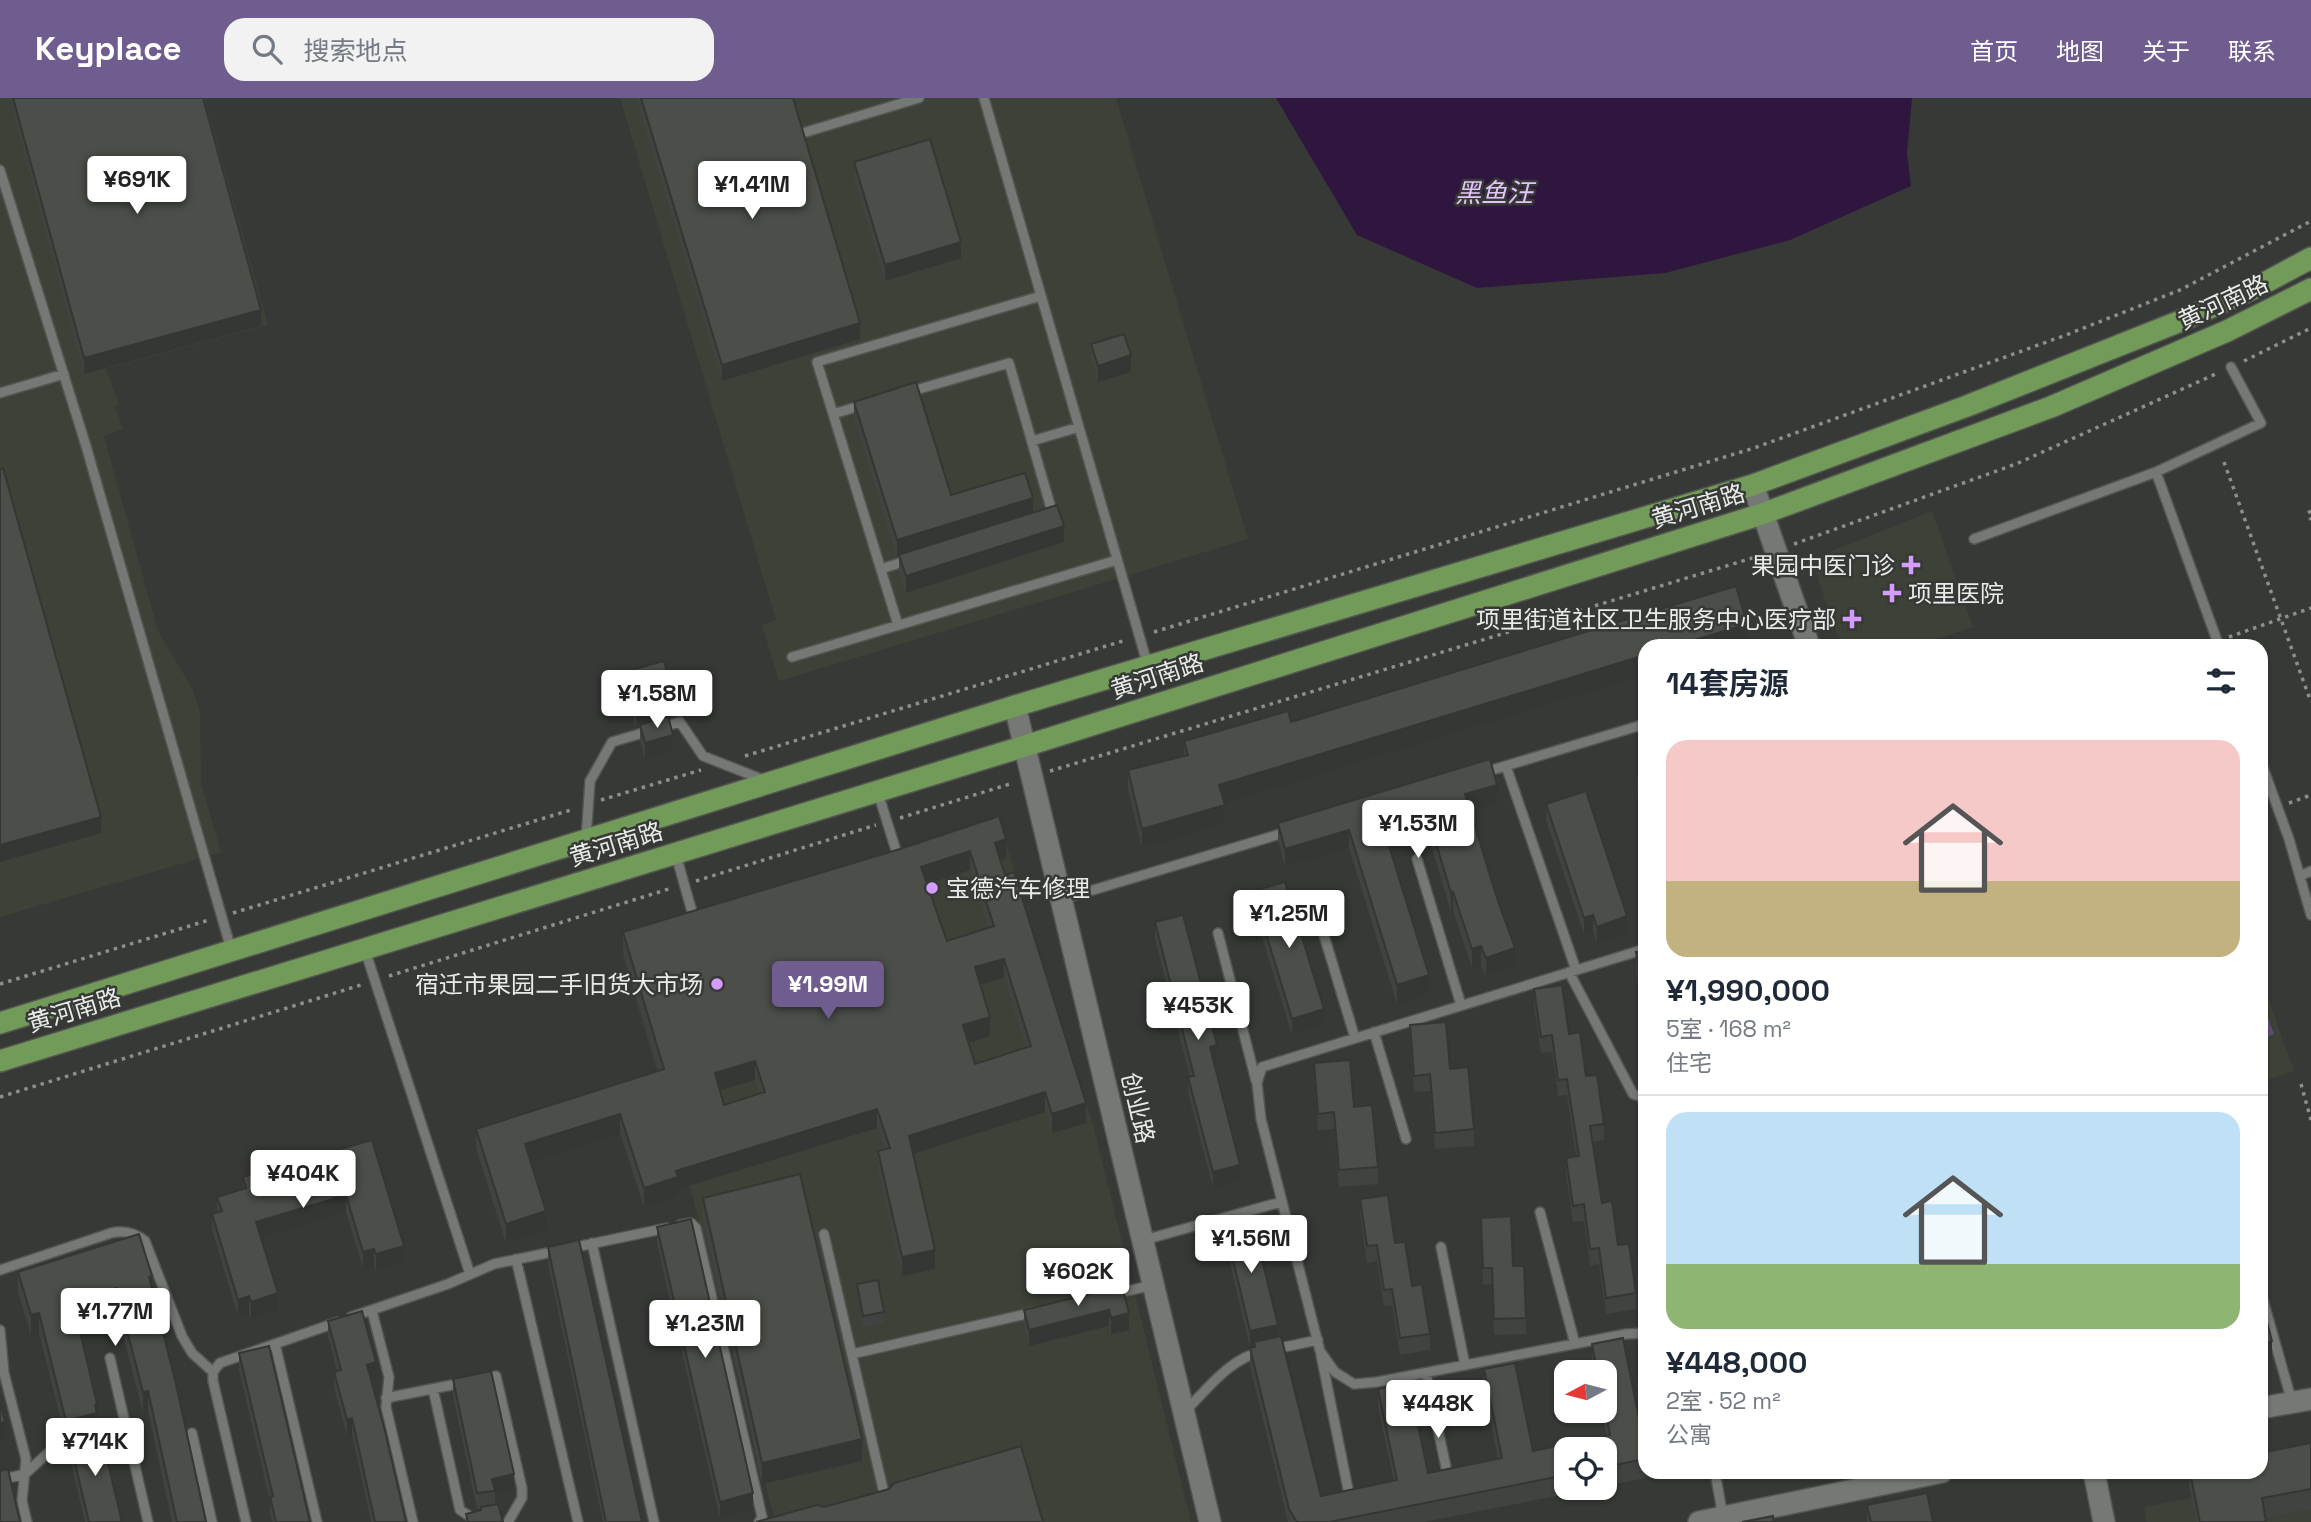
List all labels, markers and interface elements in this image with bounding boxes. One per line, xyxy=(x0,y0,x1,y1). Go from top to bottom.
search box xyxy=(224,18,714,81)
text: Keyplace xyxy=(35,28,182,70)
icon: search xyxy=(248,30,286,68)
text: 搜索地点 xyxy=(304,34,408,68)
text: 首页 xyxy=(1970,36,2018,67)
text: 地图 xyxy=(2056,36,2104,67)
text: 关于 xyxy=(2142,36,2190,67)
text: 联系 xyxy=(2228,36,2276,67)
pin: ¥691K xyxy=(88,156,186,216)
pin: ¥1.41M xyxy=(695,162,809,221)
text: ¥691K xyxy=(103,164,171,194)
text: ¥1.41M xyxy=(714,169,790,199)
water label: 黑鱼汪 xyxy=(1455,176,1537,210)
street label: 黄河南路 xyxy=(2173,268,2273,336)
street label: 黄河南路 xyxy=(1648,477,1748,535)
place label: 果园中医门诊 xyxy=(1751,550,1895,581)
marker: 果园中医门诊 xyxy=(1901,555,1921,575)
place label: 项里医院 xyxy=(1908,578,2004,609)
marker: 项里医院 xyxy=(1882,583,1902,603)
place label: 项里街道社区卫生服务中心医疗部 xyxy=(1476,604,1836,635)
marker: 项里街道社区卫生服务中心医疗部 xyxy=(1842,609,1862,629)
street label: 黄河南路 xyxy=(1107,646,1207,706)
icon: filters xyxy=(2202,662,2240,700)
text: 14套房源 xyxy=(1666,664,1789,703)
pin: ¥1.58M xyxy=(600,670,714,730)
text: ¥1.58M xyxy=(617,678,697,708)
icon: home xyxy=(1890,785,2016,911)
pin: ¥1.53M xyxy=(1361,800,1475,860)
text: ¥1.53M xyxy=(1378,808,1458,838)
street label: 黄河南路 xyxy=(566,815,666,873)
place label: 宝德汽车修理 xyxy=(946,873,1090,904)
marker: 宝德汽车修理 xyxy=(924,880,940,896)
pin: ¥1.25M xyxy=(1232,890,1346,950)
text: ¥1.25M xyxy=(1249,898,1329,928)
pin: ¥1.99M xyxy=(771,962,885,1021)
place label: 宿迁市果园二手旧货大市场 xyxy=(415,969,703,1000)
text: ¥1.99M xyxy=(788,969,868,999)
text: ¥1,990,000 xyxy=(1666,971,1830,1010)
marker: 宿迁市果园二手旧货大市场 xyxy=(709,976,725,992)
street label: 黄河南路 xyxy=(24,981,124,1039)
pin: ¥453K xyxy=(1149,982,1247,1042)
text: ¥453K xyxy=(1162,990,1234,1020)
text: 5室 · 168 m² xyxy=(1666,1014,1791,1044)
text: 住宅 xyxy=(1666,1048,1712,1078)
street label: 创业路 xyxy=(1115,1069,1161,1147)
pin: ¥404K xyxy=(254,1150,352,1210)
icon: home xyxy=(1890,1157,2016,1283)
text: ¥404K xyxy=(267,1158,339,1188)
pin: ¥1.56M xyxy=(1194,1216,1308,1275)
text: ¥1.56M xyxy=(1211,1223,1291,1253)
pin: ¥602K xyxy=(1029,1248,1127,1308)
text: ¥602K xyxy=(1042,1256,1114,1286)
pin: ¥1.77M xyxy=(58,1288,172,1348)
text: ¥1.77M xyxy=(77,1296,153,1326)
pin: ¥1.23M xyxy=(648,1300,762,1360)
text: ¥1.23M xyxy=(665,1308,745,1338)
text: ¥448,000 xyxy=(1666,1343,1808,1382)
north arrow xyxy=(1554,1360,1617,1423)
map controls xyxy=(1554,1360,1617,1500)
pin: ¥448K xyxy=(1389,1380,1487,1440)
text: 2室 · 52 m² xyxy=(1666,1386,1781,1416)
text: ¥448K xyxy=(1402,1388,1474,1418)
pin: ¥714K xyxy=(46,1418,144,1478)
text: 公寓 xyxy=(1666,1420,1712,1450)
text: ¥714K xyxy=(62,1426,128,1456)
button: locate xyxy=(1554,1437,1617,1500)

